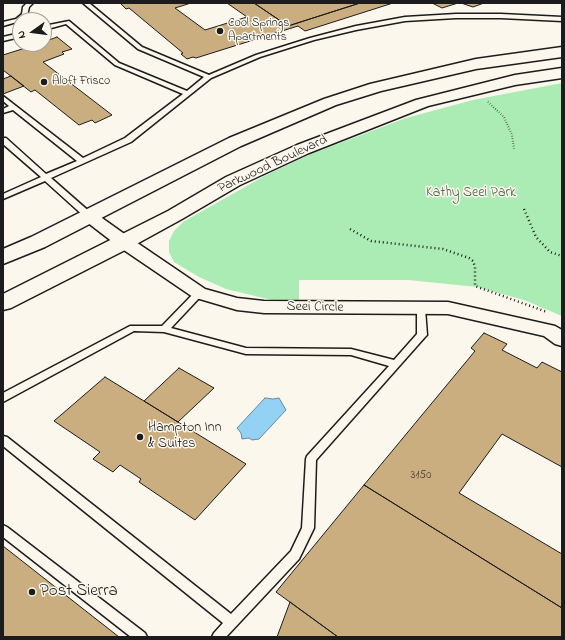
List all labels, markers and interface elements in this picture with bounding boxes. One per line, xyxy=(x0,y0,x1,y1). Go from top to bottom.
north arrow xyxy=(12,12,52,52)
place label: Cool Springs Apartments xyxy=(228,17,289,45)
marker: Cool Springs Apartments xyxy=(215,26,225,36)
text: N xyxy=(13,29,30,40)
place label: Aloft Frisco xyxy=(52,75,110,89)
marker: Aloft Frisco xyxy=(39,77,49,87)
street label: Parkwood Boulevard xyxy=(216,132,330,198)
park label: Kathy Seei Park xyxy=(426,186,516,202)
street label: Seei Circle xyxy=(286,299,344,317)
place label: Hampton Inn & Suites xyxy=(148,421,222,454)
marker: Hampton Inn & Suites xyxy=(135,432,145,442)
house number: 3150 xyxy=(411,469,431,483)
place label: Post Sierra xyxy=(40,582,118,602)
marker: Post Sierra xyxy=(27,587,37,597)

